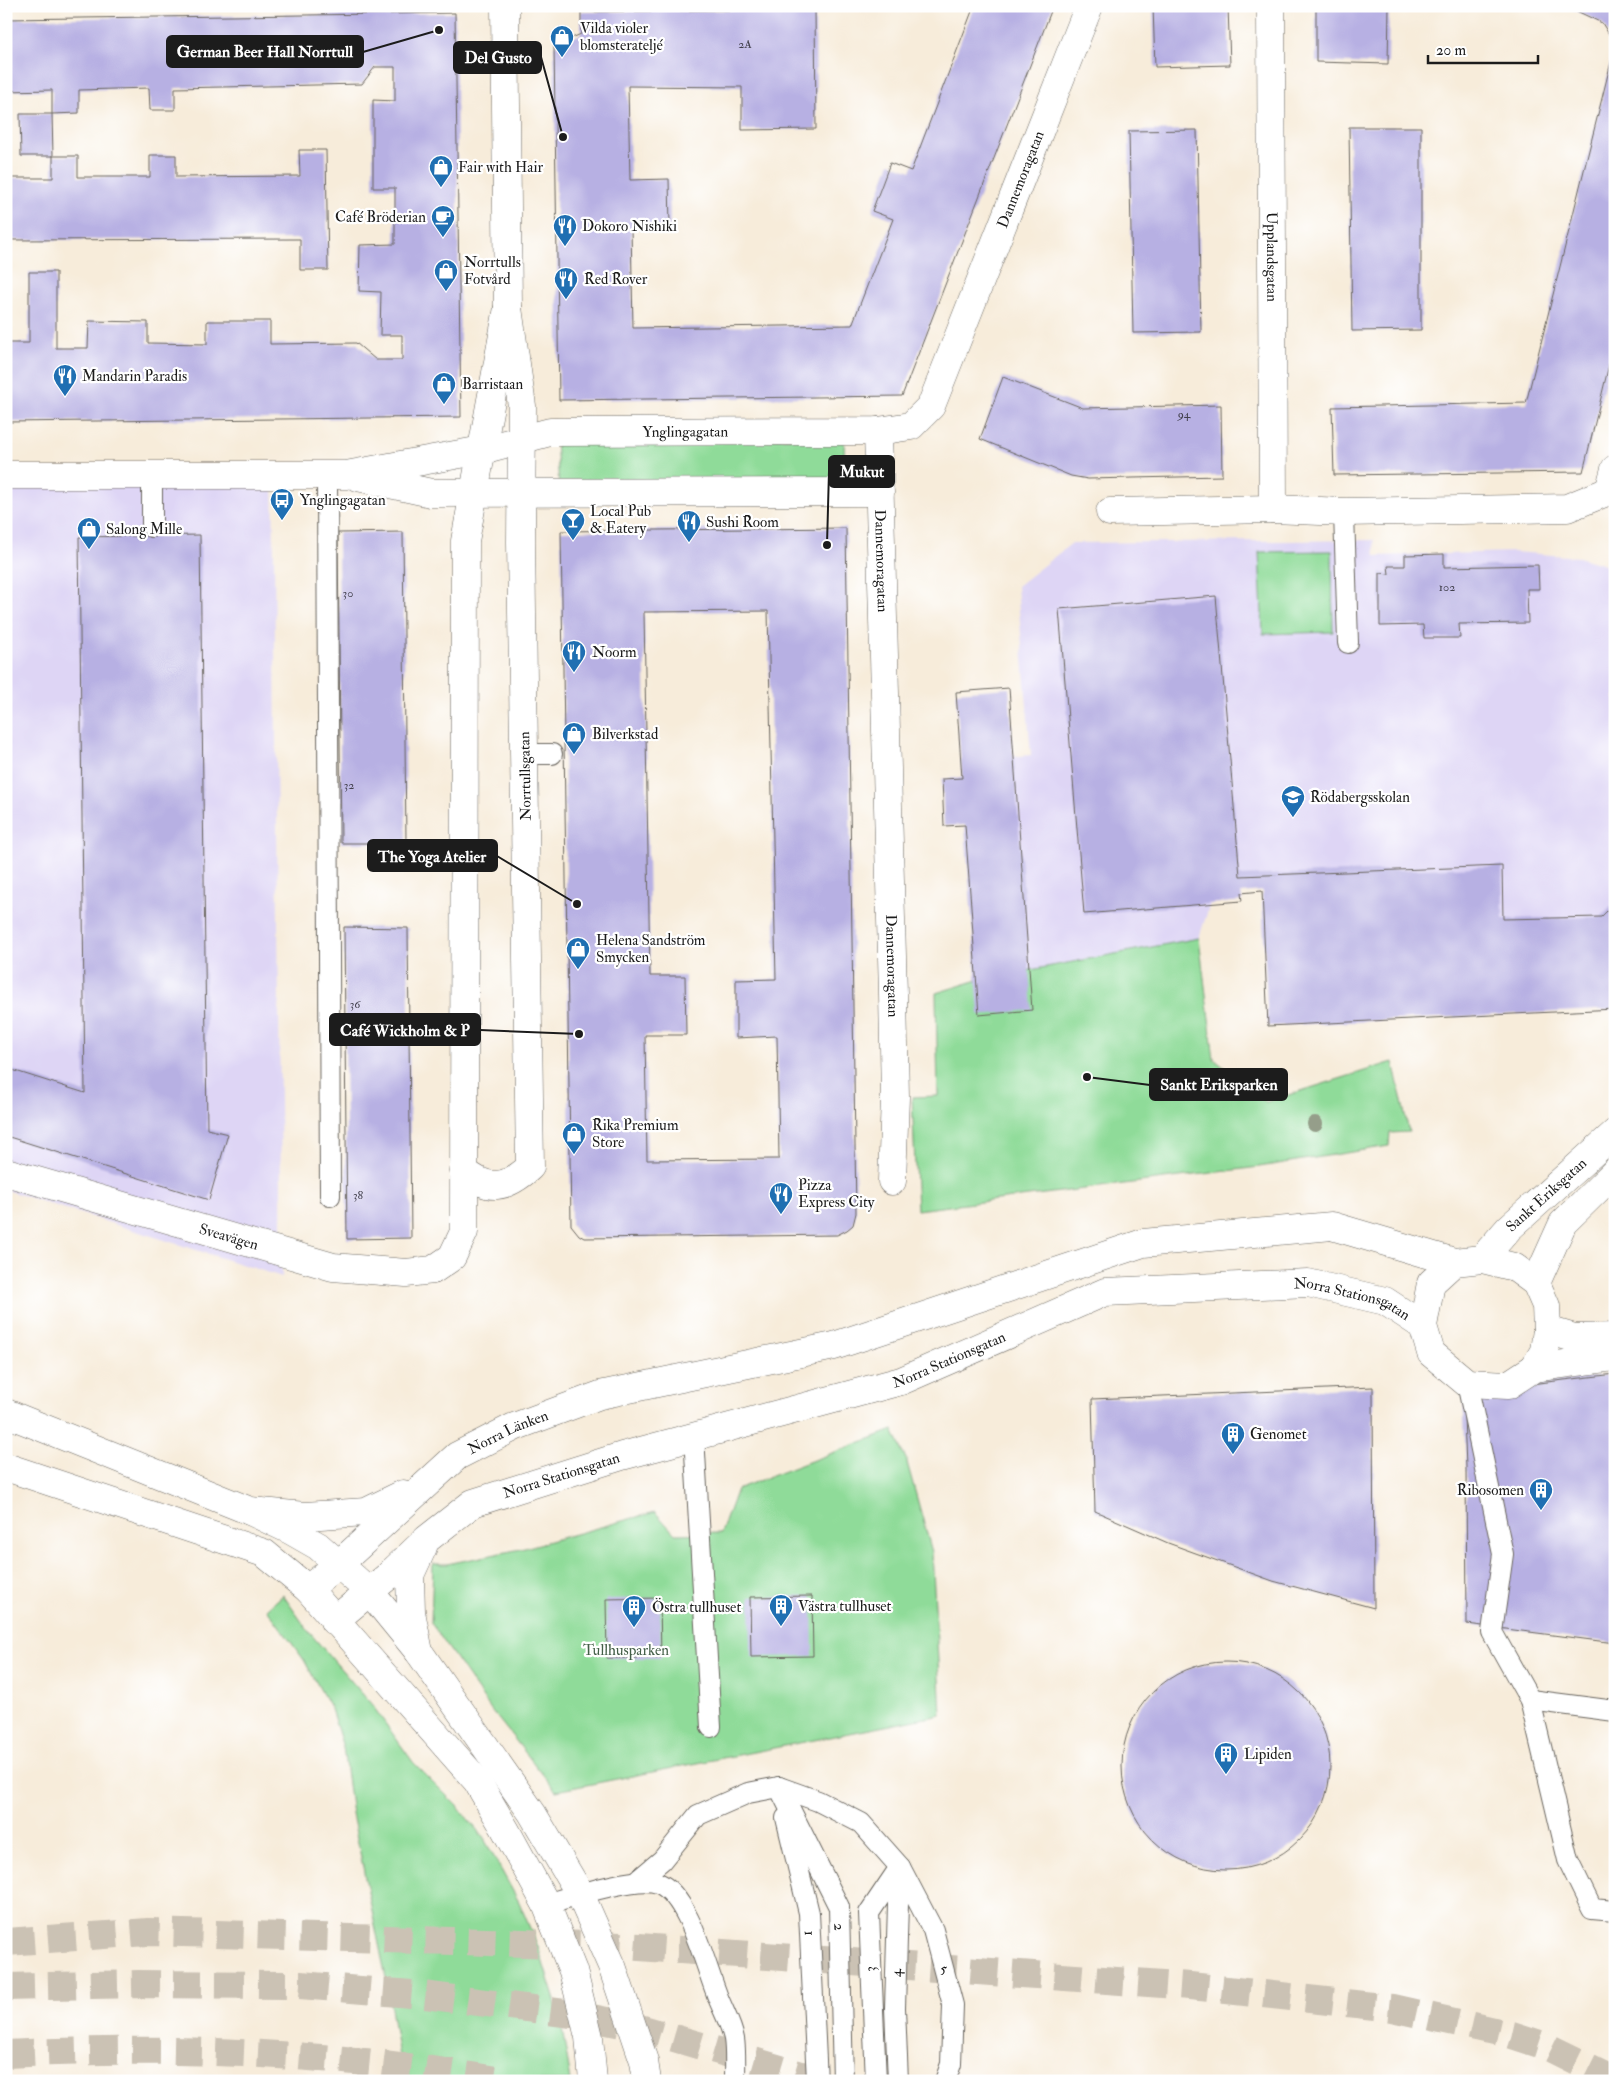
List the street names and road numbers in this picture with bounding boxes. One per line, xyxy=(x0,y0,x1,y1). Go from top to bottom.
street label: Dannemoragatan xyxy=(993,128,1049,231)
street label: Upplandsgatan xyxy=(1261,212,1281,302)
street label: Ynglingagatan xyxy=(642,422,729,442)
street label: Dannemoragatan xyxy=(870,509,892,613)
street label: Norrtullsgatan xyxy=(515,731,536,821)
street label: Dannemoragatan xyxy=(881,914,902,1018)
street label: Sankt Eriksgatan xyxy=(1502,1154,1591,1236)
street label: Sveavägen xyxy=(197,1220,261,1255)
street label: Norra Stationsgatan xyxy=(1293,1274,1414,1325)
street label: Norra Stationsgatan xyxy=(891,1327,1009,1393)
street label: Norra Länken xyxy=(465,1406,551,1459)
street label: Norra Stationsgatan xyxy=(501,1448,622,1503)
street label: 2 xyxy=(829,1923,849,1931)
street label: 1 xyxy=(800,1930,819,1936)
street label: 5 xyxy=(940,1959,948,1979)
street label: 3 xyxy=(861,1966,880,1972)
street label: 4 xyxy=(887,1968,906,1977)

